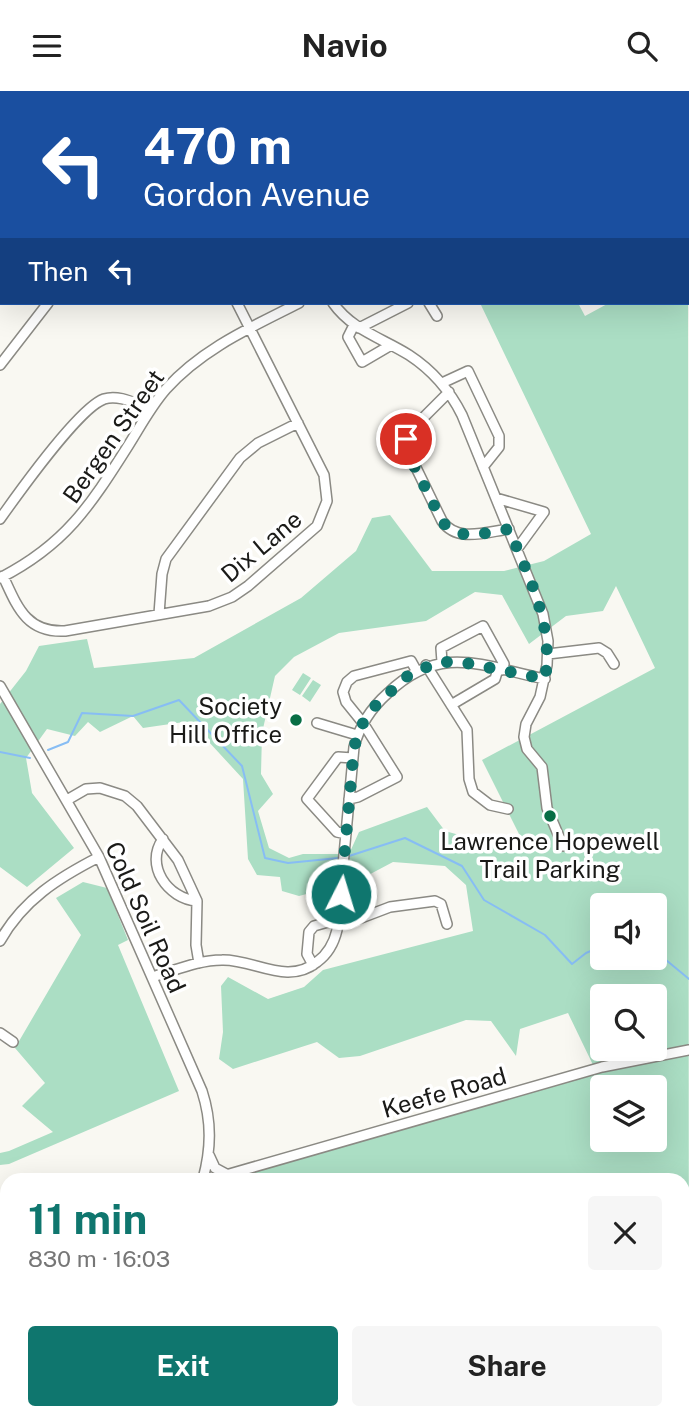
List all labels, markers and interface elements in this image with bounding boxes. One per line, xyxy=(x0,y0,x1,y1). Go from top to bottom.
icon: menu xyxy=(28,27,66,65)
text: Navio xyxy=(301,27,388,64)
icon: search xyxy=(623,27,661,65)
text: 470 m xyxy=(143,117,292,175)
icon: left xyxy=(28,119,119,210)
text: Gordon Avenue xyxy=(143,176,370,213)
icon: left xyxy=(102,252,140,290)
text: Then xyxy=(28,256,88,287)
street label: Bergen Street xyxy=(57,364,169,508)
pin xyxy=(376,409,436,469)
icon: arrive xyxy=(387,420,425,458)
street label: Dix Lane xyxy=(215,504,307,588)
place label: Society Hill Office xyxy=(169,692,282,748)
marker: Society Hill Office xyxy=(288,712,304,728)
marker: Lawrence Hopewell Trail Parking xyxy=(542,808,558,824)
place label: Lawrence Hopewell Trail Parking xyxy=(440,827,660,883)
street label: Cold Soil Road xyxy=(100,837,192,997)
position arrow xyxy=(304,857,378,931)
map controls xyxy=(590,893,667,1152)
button: sound xyxy=(590,893,667,970)
button: search xyxy=(590,984,667,1061)
street label: Keefe Road xyxy=(379,1061,509,1123)
button: layers xyxy=(590,1075,667,1152)
text: 11 min xyxy=(28,1194,147,1243)
button: close xyxy=(588,1196,662,1270)
text: 830 m · 16:03 xyxy=(28,1245,170,1272)
button: Exit xyxy=(28,1326,338,1406)
button: Share xyxy=(352,1326,662,1406)

